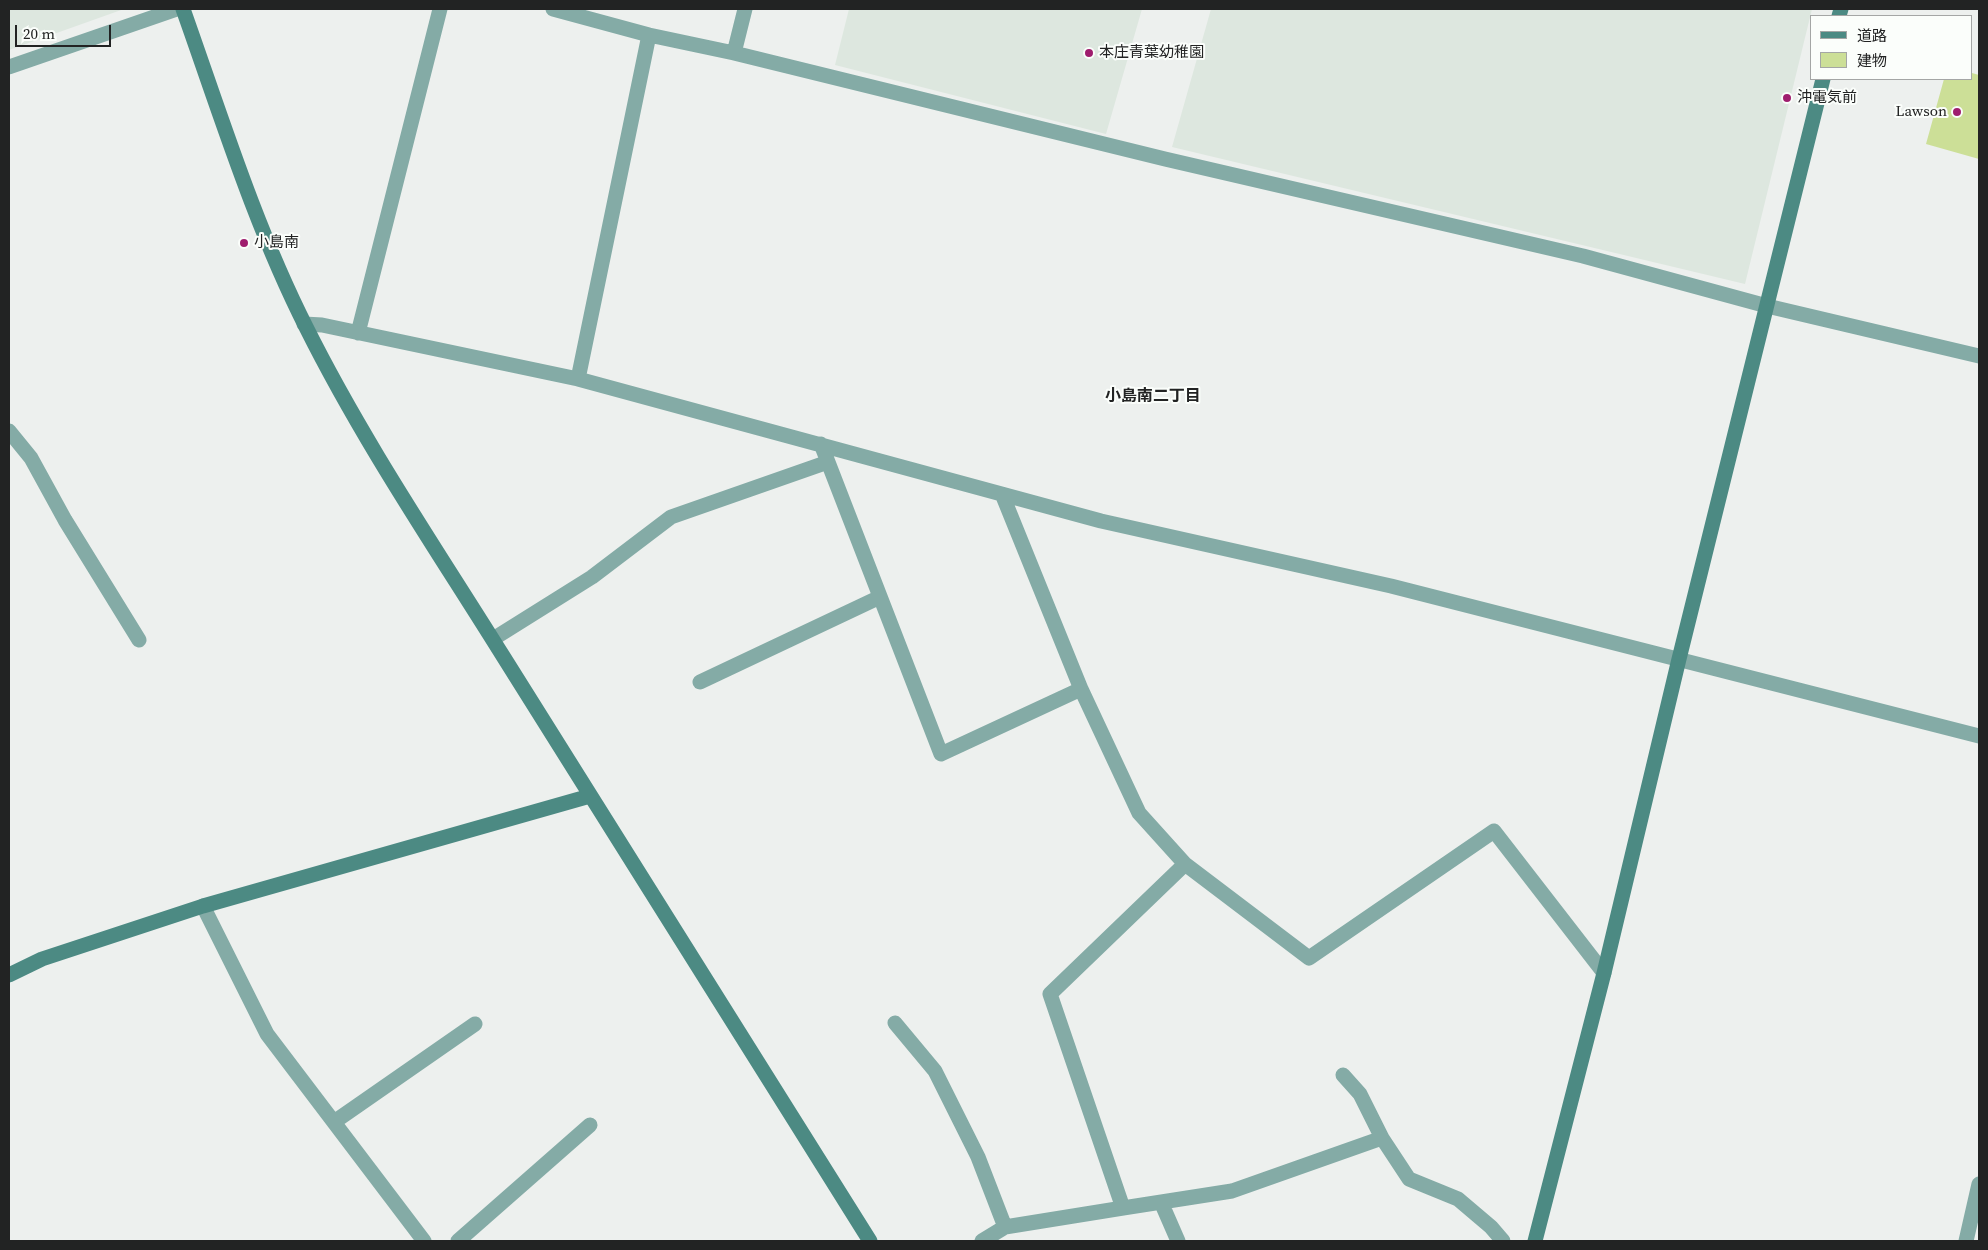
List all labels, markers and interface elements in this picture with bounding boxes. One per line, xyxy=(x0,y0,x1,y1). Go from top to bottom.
scale bar xyxy=(18,15,114,47)
legend xyxy=(1810,15,1973,80)
text: 20 m xyxy=(23,23,55,44)
text: 道路 xyxy=(1857,25,1887,46)
place label: 本庄青葉幼稚園 xyxy=(1099,44,1204,62)
marker: 本庄青葉幼稚園 xyxy=(1083,47,1095,59)
text: 建物 xyxy=(1857,50,1887,71)
place label: 沖電気前 xyxy=(1797,89,1857,107)
marker: 沖電気前 xyxy=(1781,92,1793,104)
place label: Lawson xyxy=(1896,103,1947,121)
marker: Lawson xyxy=(1951,106,1963,118)
place label: 小島南 xyxy=(254,234,299,252)
marker: 小島南 xyxy=(238,237,250,249)
district label: 小島南二丁目 xyxy=(1105,387,1201,407)

